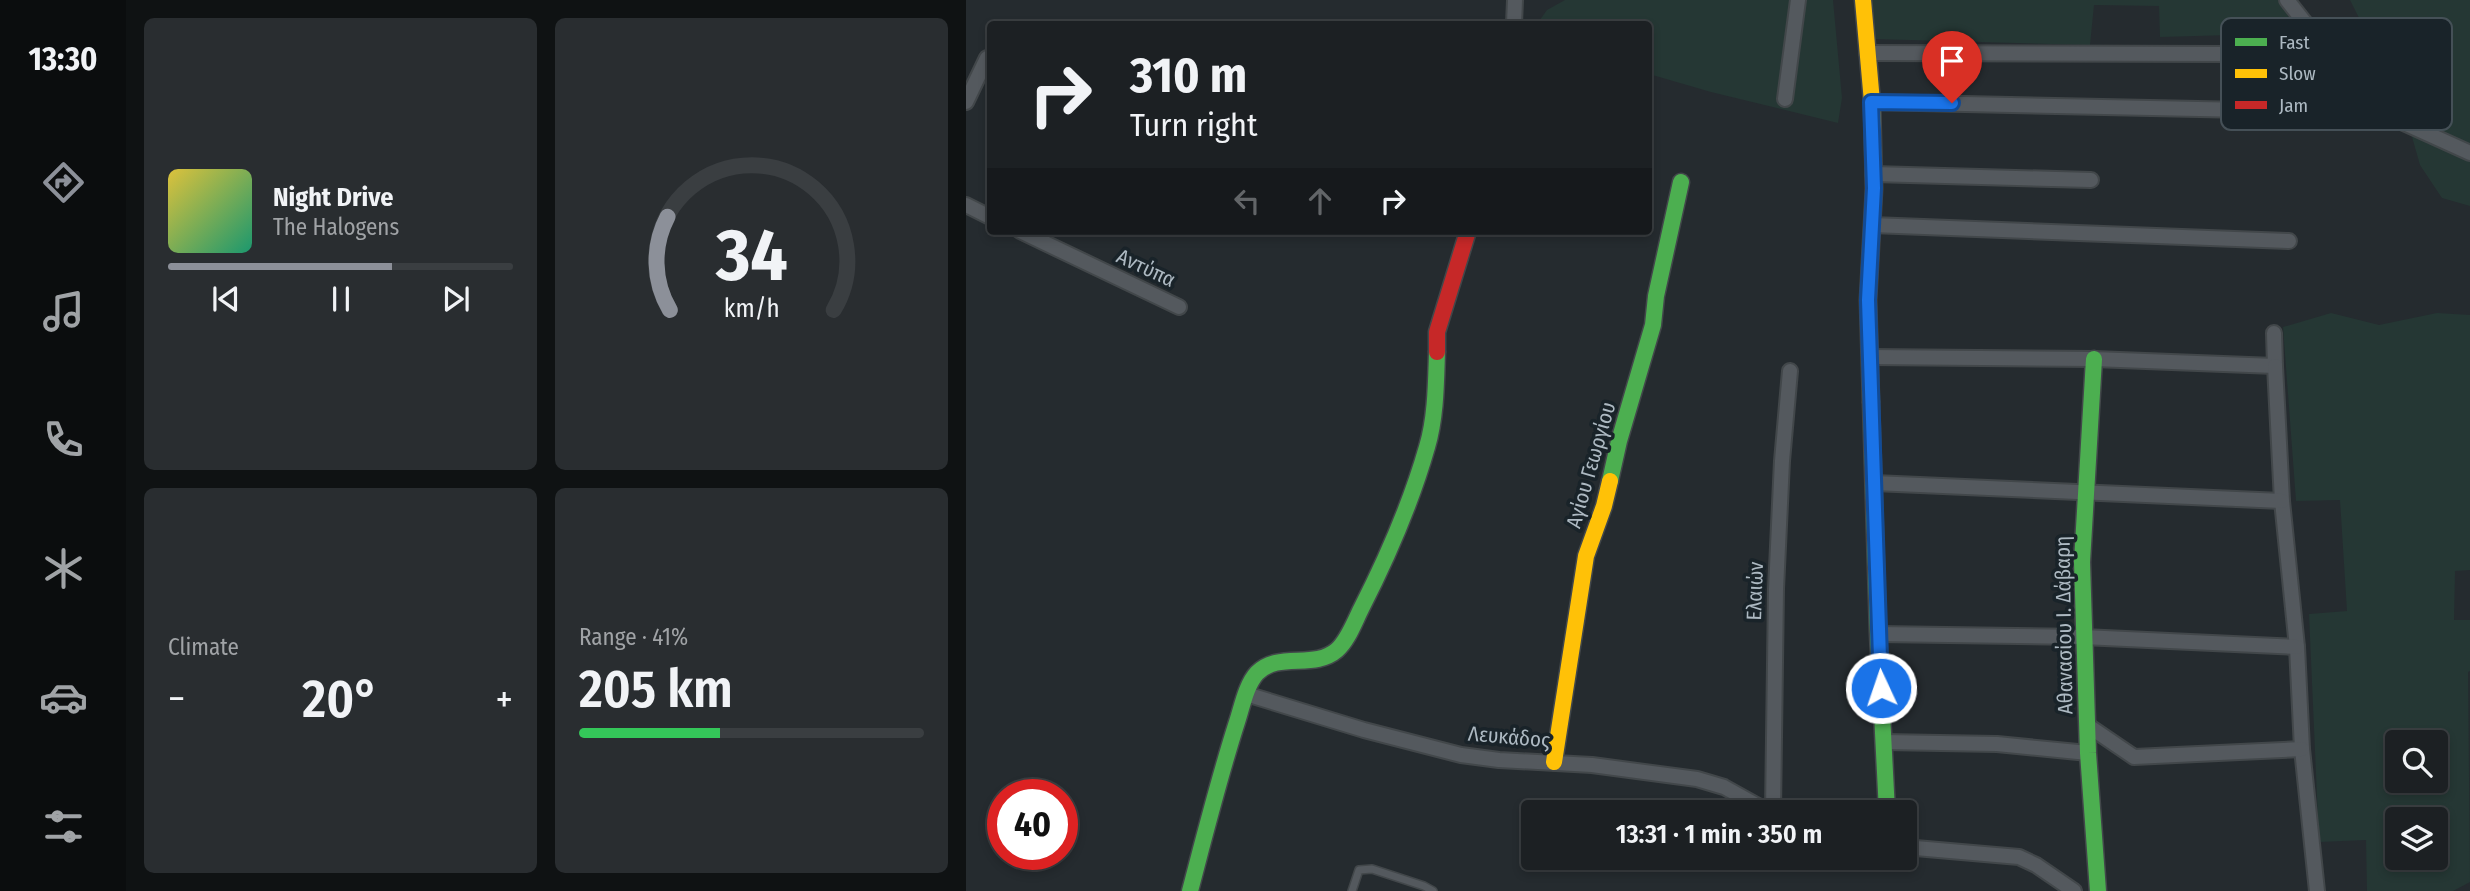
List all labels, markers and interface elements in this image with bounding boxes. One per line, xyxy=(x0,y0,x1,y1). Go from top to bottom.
legend xyxy=(2221,18,2452,130)
pin xyxy=(1922,31,1982,103)
text: Fast xyxy=(2279,31,2310,54)
text: 13:30 xyxy=(28,40,98,78)
icon: arrive xyxy=(1933,42,1971,80)
text: 310 m xyxy=(1130,46,1247,105)
icon: right xyxy=(1015,49,1106,140)
text: Slow xyxy=(2279,62,2316,85)
text: Jam xyxy=(2279,94,2308,117)
text: Turn right xyxy=(1130,106,1257,144)
icon: directions xyxy=(39,158,88,207)
text: Night Drive xyxy=(273,182,393,213)
icon: left xyxy=(1228,182,1266,220)
icon: ahead xyxy=(1301,182,1339,220)
icon: right xyxy=(1374,182,1412,220)
text: 34 xyxy=(715,212,787,299)
text: The Halogens xyxy=(273,213,399,241)
street label: Αντύπα xyxy=(1112,243,1180,293)
icon: previous xyxy=(207,280,245,318)
icon: pause xyxy=(322,280,360,318)
icon: next xyxy=(437,280,475,318)
icon: music xyxy=(39,287,88,336)
text: km/h xyxy=(724,294,779,324)
street label: Αγίου Γεωργίου xyxy=(1561,399,1621,531)
icon: phone xyxy=(39,415,88,464)
street label: Αθανασίου Ι. Δάβαρη xyxy=(2049,535,2079,715)
icon: climate xyxy=(39,544,88,593)
street label: Ελαιών xyxy=(1741,561,1769,621)
text: Range · 41% xyxy=(579,623,688,651)
text: Climate xyxy=(168,633,239,661)
position arrow xyxy=(1844,651,1918,725)
text: 205 km xyxy=(579,658,733,721)
text: 20° xyxy=(302,668,379,731)
icon: car xyxy=(39,673,88,722)
text: − xyxy=(168,676,185,722)
text: + xyxy=(496,676,513,722)
street label: Λευκάδος xyxy=(1467,720,1551,754)
map controls xyxy=(2385,730,2448,870)
button: search xyxy=(2385,730,2448,793)
speed limit sign: 40 xyxy=(987,779,1078,870)
icon: filters xyxy=(39,802,88,851)
button: layers xyxy=(2385,807,2448,870)
text: 13:31 · 1 min · 350 m xyxy=(1616,819,1822,850)

